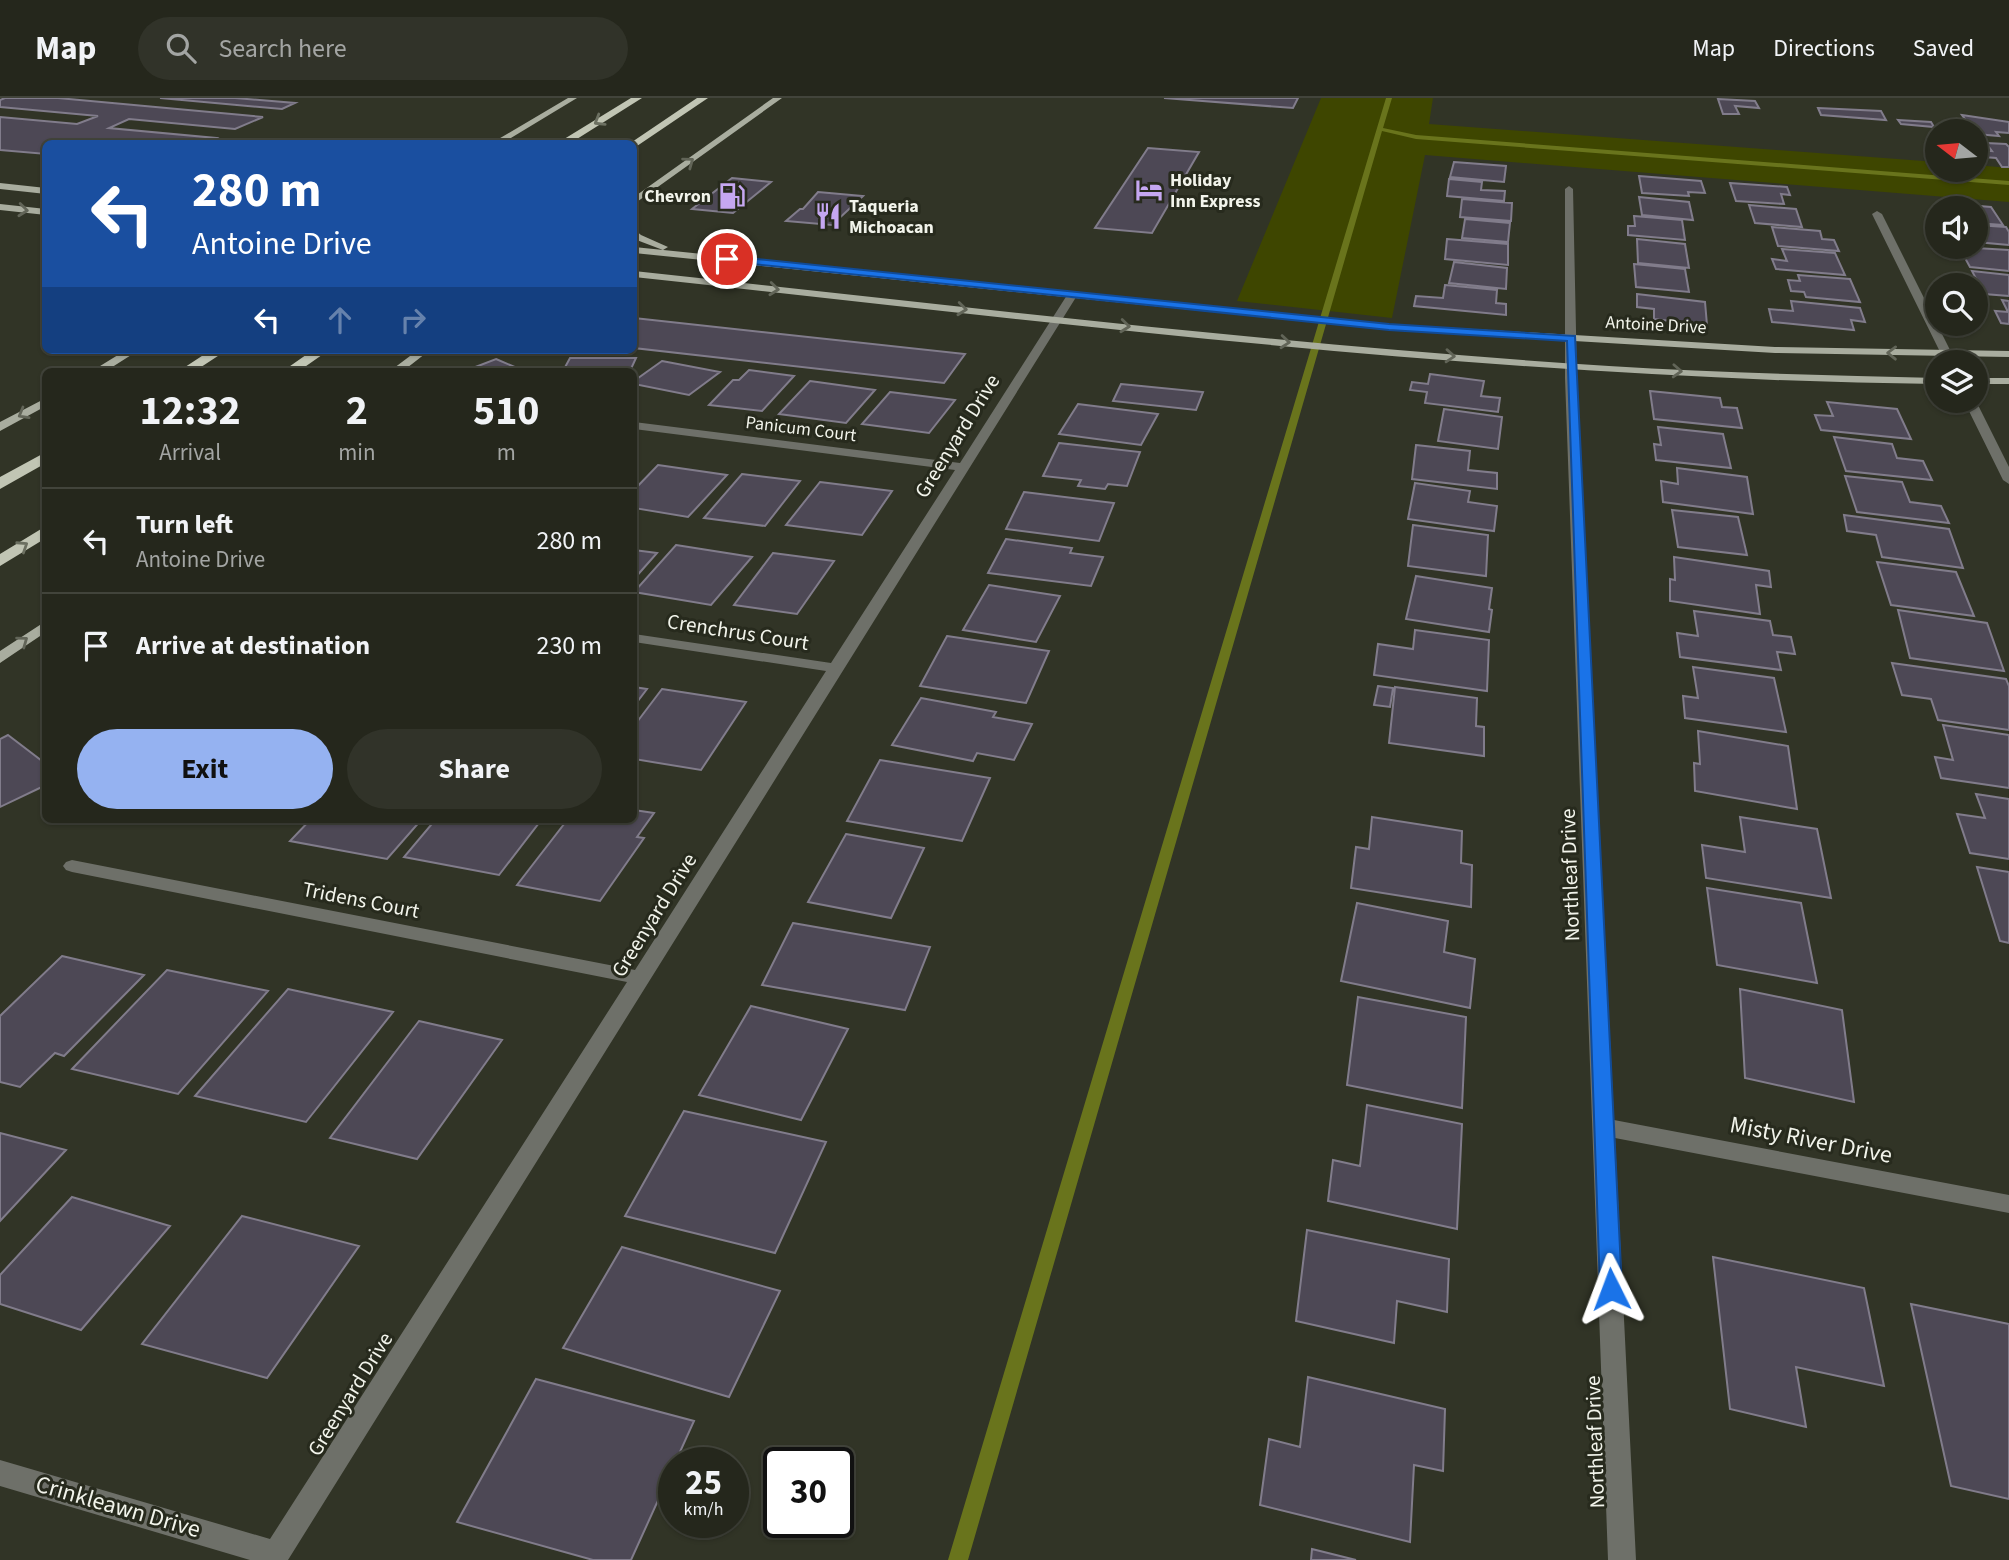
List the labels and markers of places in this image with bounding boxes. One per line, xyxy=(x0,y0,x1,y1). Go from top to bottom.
place label: Holiday Inn Express xyxy=(1170,168,1261,214)
hotel icon: Holiday Inn Express xyxy=(1134,175,1164,205)
fuel station icon: Chevron xyxy=(717,181,747,211)
place label: Chevron xyxy=(644,184,711,209)
place label: Taqueria Michoacan xyxy=(849,194,934,240)
restaurant icon: Taqueria Michoacan xyxy=(813,201,843,231)
pin xyxy=(697,229,757,289)

